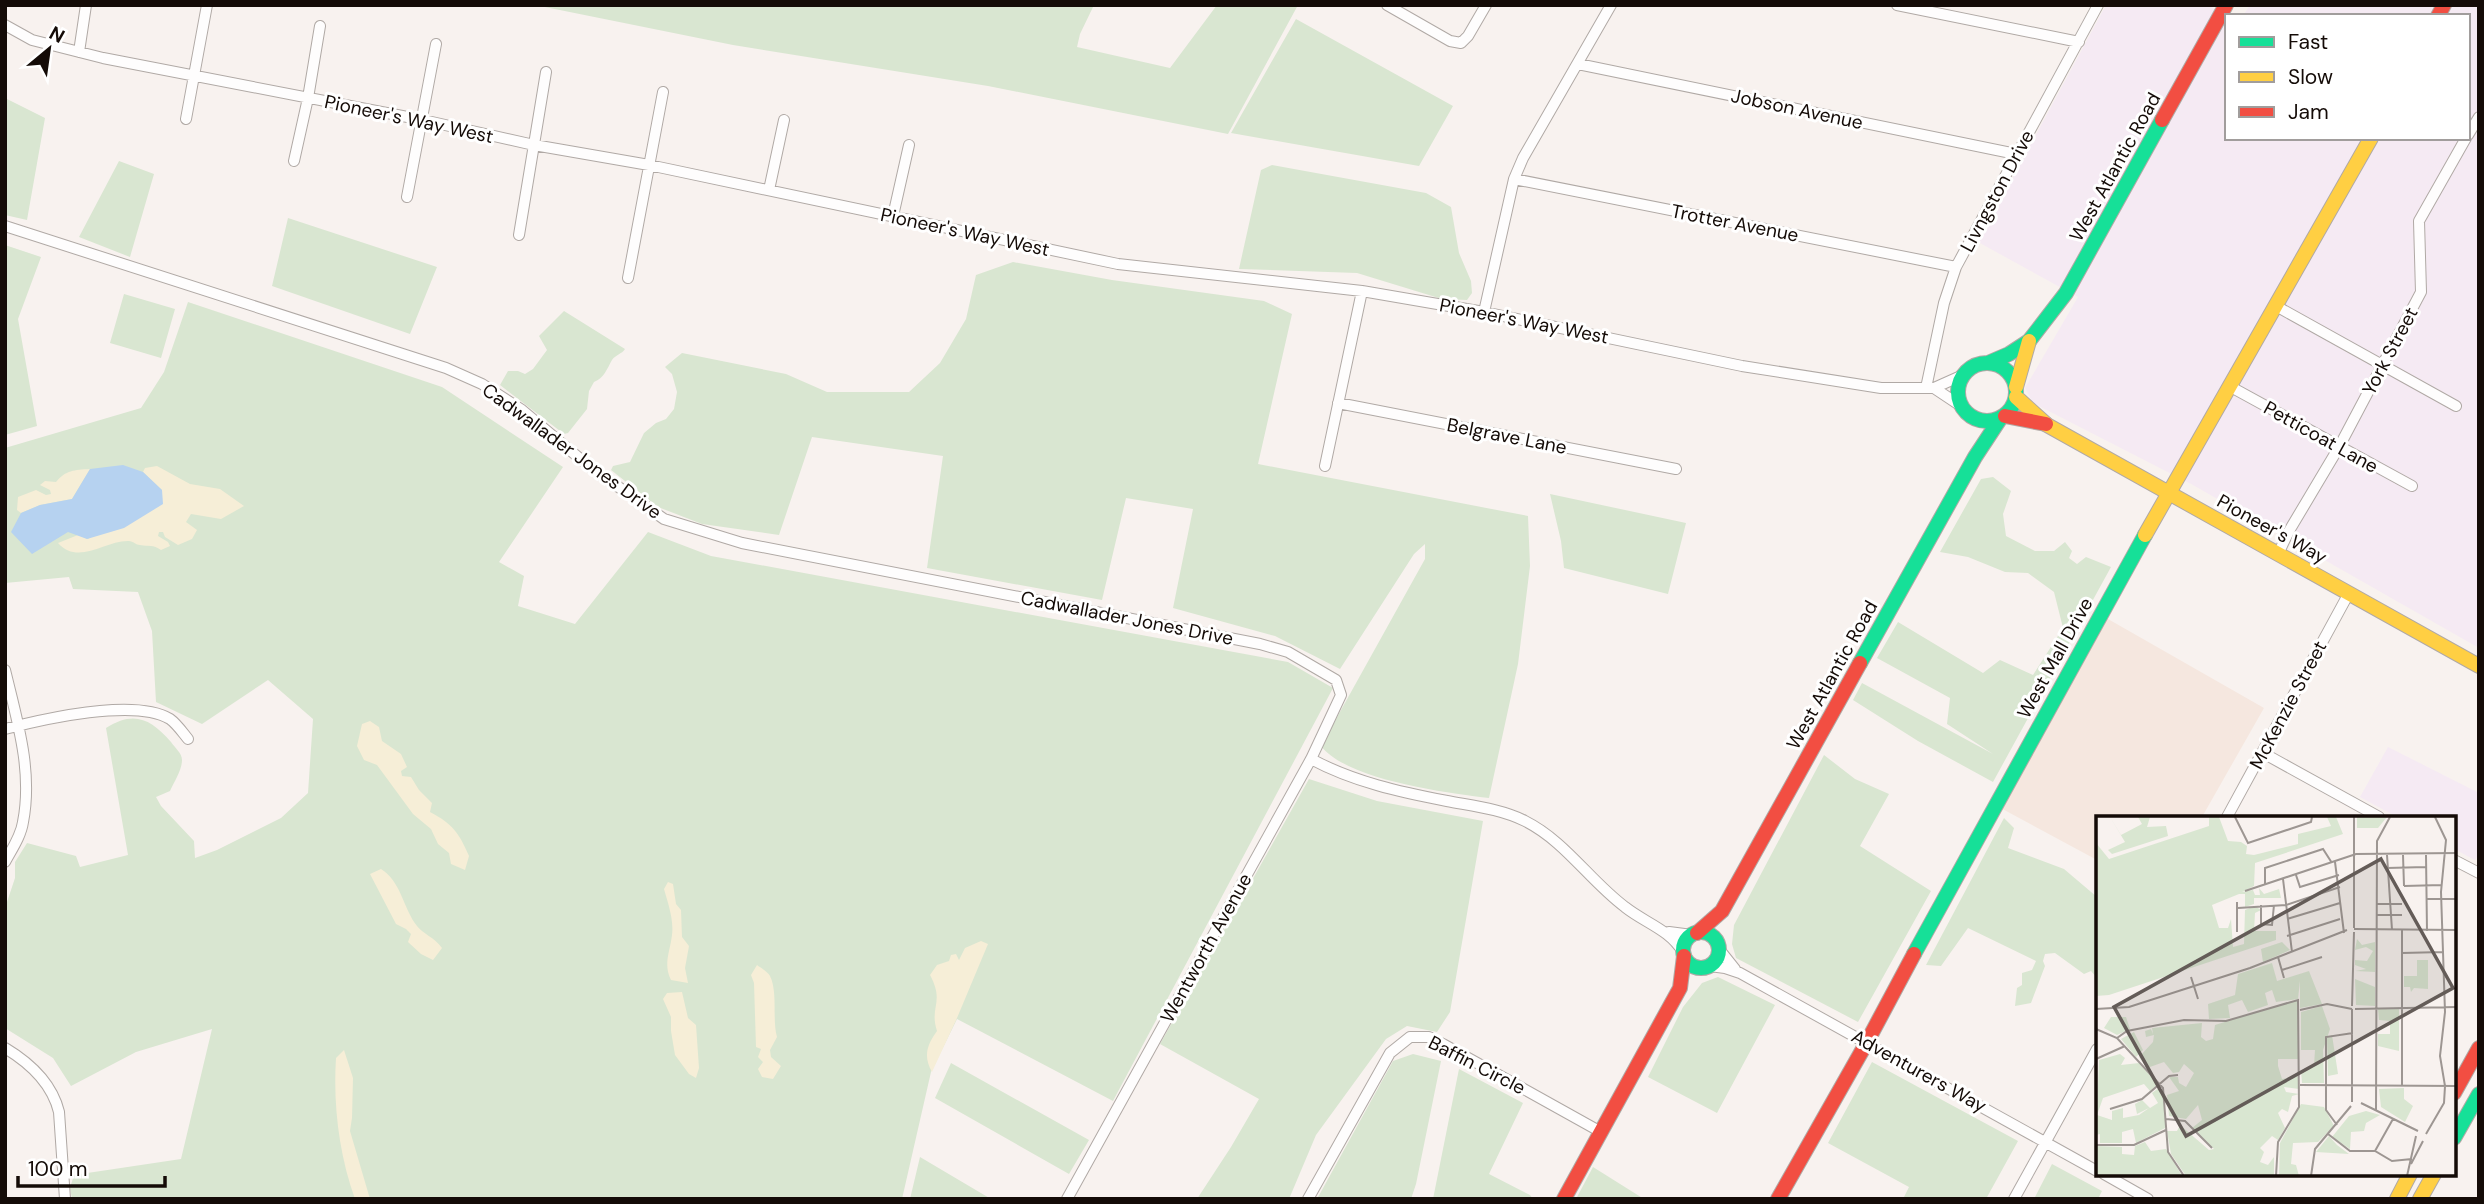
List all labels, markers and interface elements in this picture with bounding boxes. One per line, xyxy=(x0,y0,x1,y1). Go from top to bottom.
north arrow xyxy=(14,14,84,84)
legend xyxy=(2225,14,2470,140)
text: N xyxy=(45,20,69,49)
text: Fast xyxy=(2288,28,2328,56)
text: Slow xyxy=(2288,63,2333,91)
street label: Jobson Avenue xyxy=(1729,83,1865,135)
street label: West Atlantic Road xyxy=(2064,88,2166,246)
street label: Pioneer's Way West xyxy=(322,89,496,149)
text: Jam xyxy=(2288,98,2329,126)
street label: Livngston Drive xyxy=(1954,126,2040,256)
street label: Trotter Avenue xyxy=(1669,198,1801,248)
street label: Pioneer's Way West xyxy=(878,202,1052,262)
street label: Pioneer's Way West xyxy=(1437,292,1611,350)
street label: York Street xyxy=(2356,303,2424,399)
street label: Cadwallader Jones Drive xyxy=(477,377,667,525)
street label: Petticoat Lane xyxy=(2259,395,2383,479)
street label: Belgrave Lane xyxy=(1445,412,1569,460)
street label: Pioneer's Way xyxy=(2213,488,2332,570)
street label: Cadwallader Jones Drive xyxy=(1019,585,1235,651)
street label: West Mall Drive xyxy=(2011,593,2099,723)
street label: West Atlantic Road xyxy=(1781,596,1883,754)
street label: McKenzie Street xyxy=(2244,636,2332,774)
inset map xyxy=(2096,816,2456,1176)
street label: Wentworth Avenue xyxy=(1155,869,1257,1027)
street label: Adventurers Way xyxy=(1847,1024,1991,1119)
street label: Baffin Circle xyxy=(1424,1030,1530,1100)
scale bar xyxy=(18,1144,164,1188)
text: 100 m xyxy=(28,1155,88,1183)

